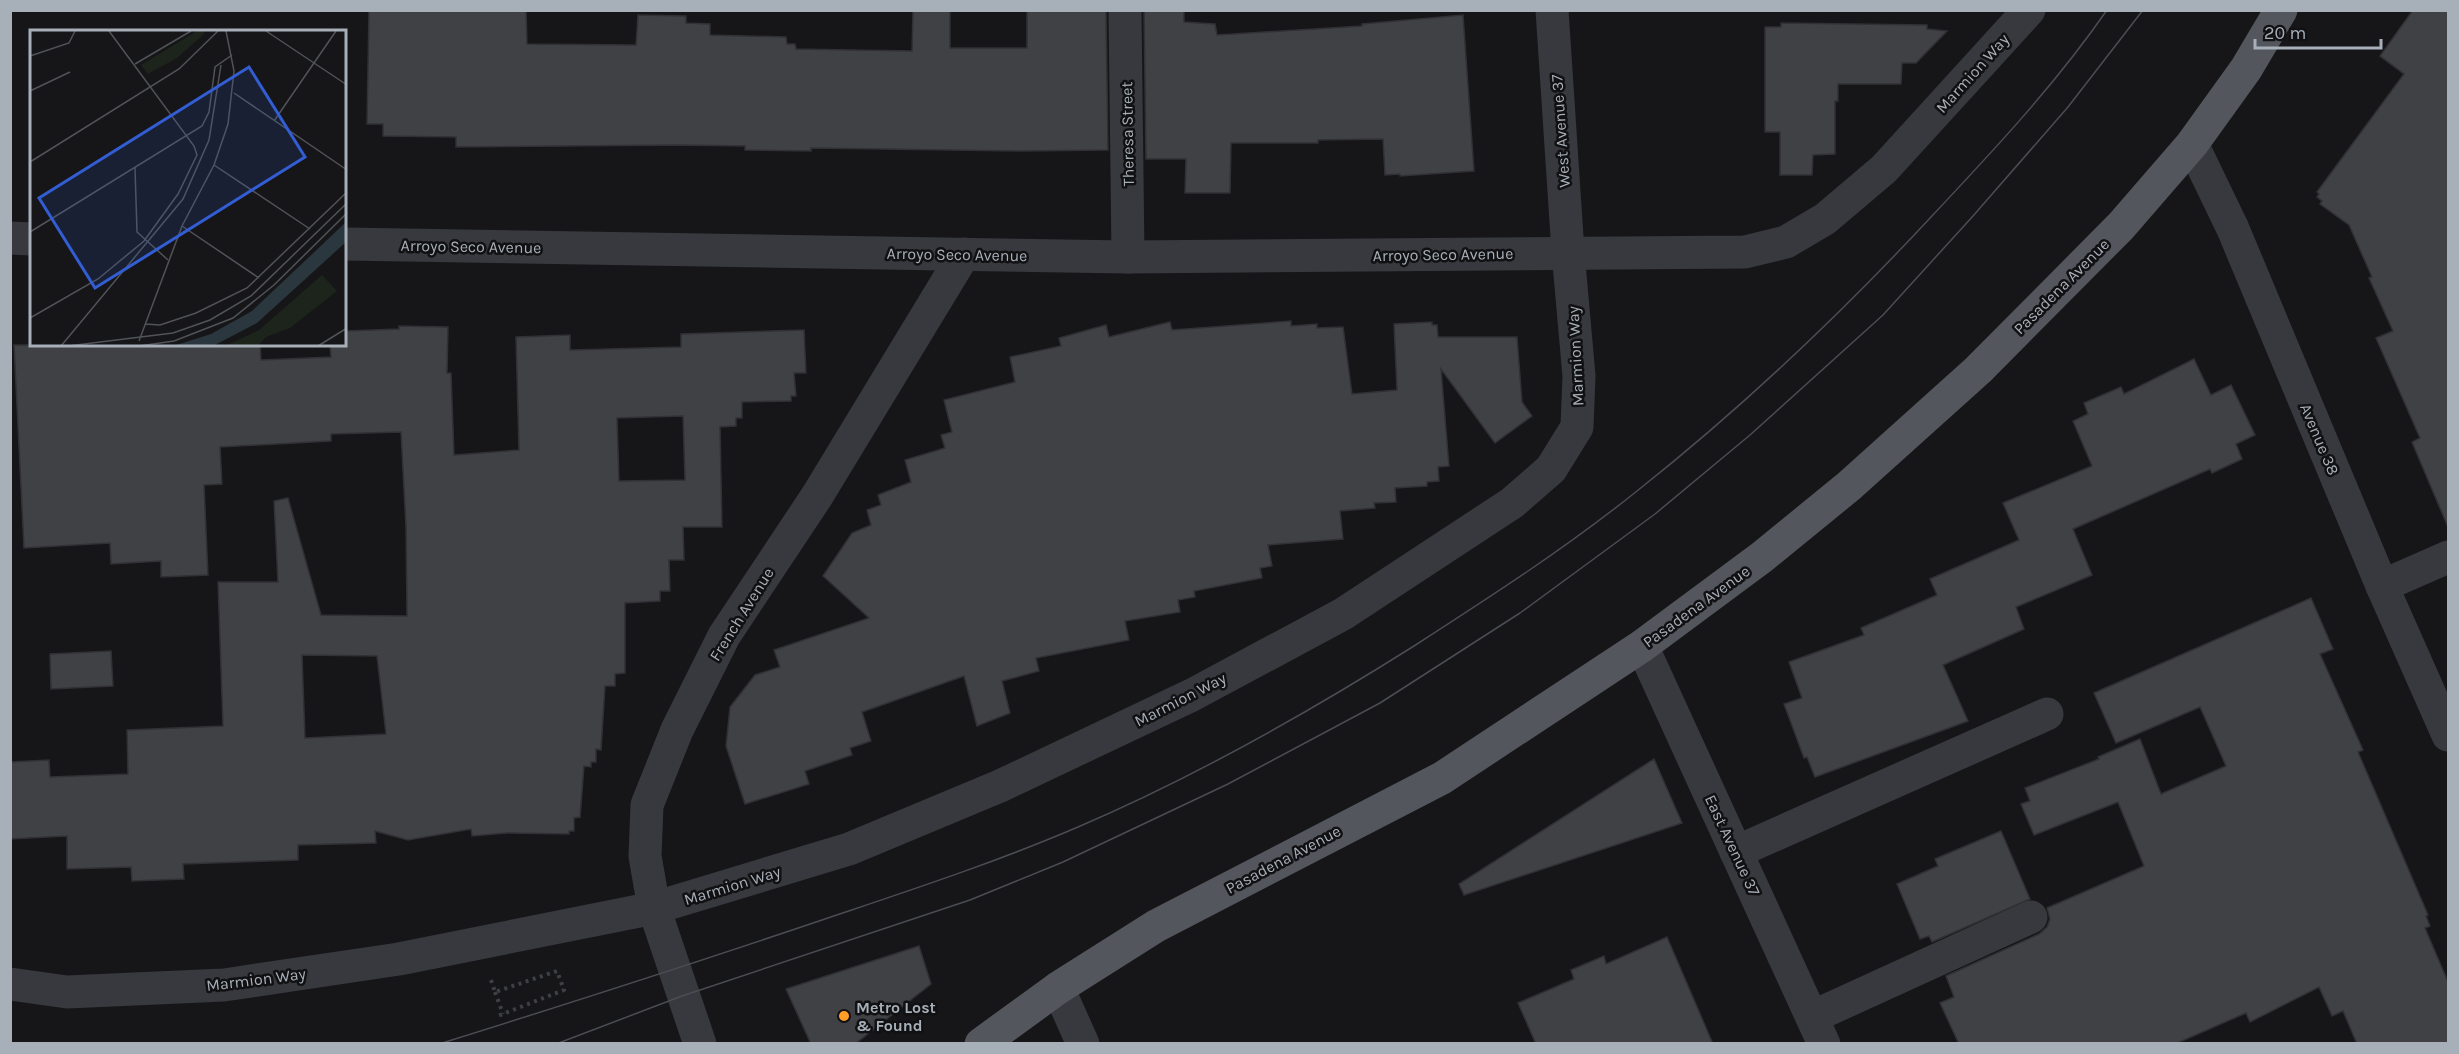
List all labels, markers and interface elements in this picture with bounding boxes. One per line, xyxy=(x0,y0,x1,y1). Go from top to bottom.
scale bar xyxy=(2255,12,2381,50)
text: 20 m xyxy=(2264,22,2306,44)
street label: Marmion Way xyxy=(1932,29,2013,117)
inset map xyxy=(30,30,346,346)
street label: West Avenue 37 xyxy=(1547,73,1574,188)
street label: Theresa Street xyxy=(1117,81,1138,187)
street label: Pasadena Avenue xyxy=(2010,235,2113,338)
street label: Arroyo Seco Avenue xyxy=(400,236,542,257)
street label: Arroyo Seco Avenue xyxy=(886,244,1028,265)
street label: Arroyo Seco Avenue xyxy=(1372,244,1514,265)
street label: Marmion Way xyxy=(1563,305,1588,406)
street label: Avenue 38 xyxy=(2296,401,2343,478)
street label: Pasadena Avenue xyxy=(1639,561,1753,652)
street label: French Avenue xyxy=(705,564,778,664)
street label: Marmion Way xyxy=(1131,668,1230,731)
street label: East Avenue 37 xyxy=(1701,792,1764,899)
street label: Pasadena Avenue xyxy=(1222,821,1344,898)
street label: Marmion Way xyxy=(681,862,783,909)
street label: Marmion Way xyxy=(205,964,307,995)
place label: Metro Lost & Found xyxy=(856,998,936,1035)
marker: Metro Lost & Found xyxy=(837,1009,851,1023)

